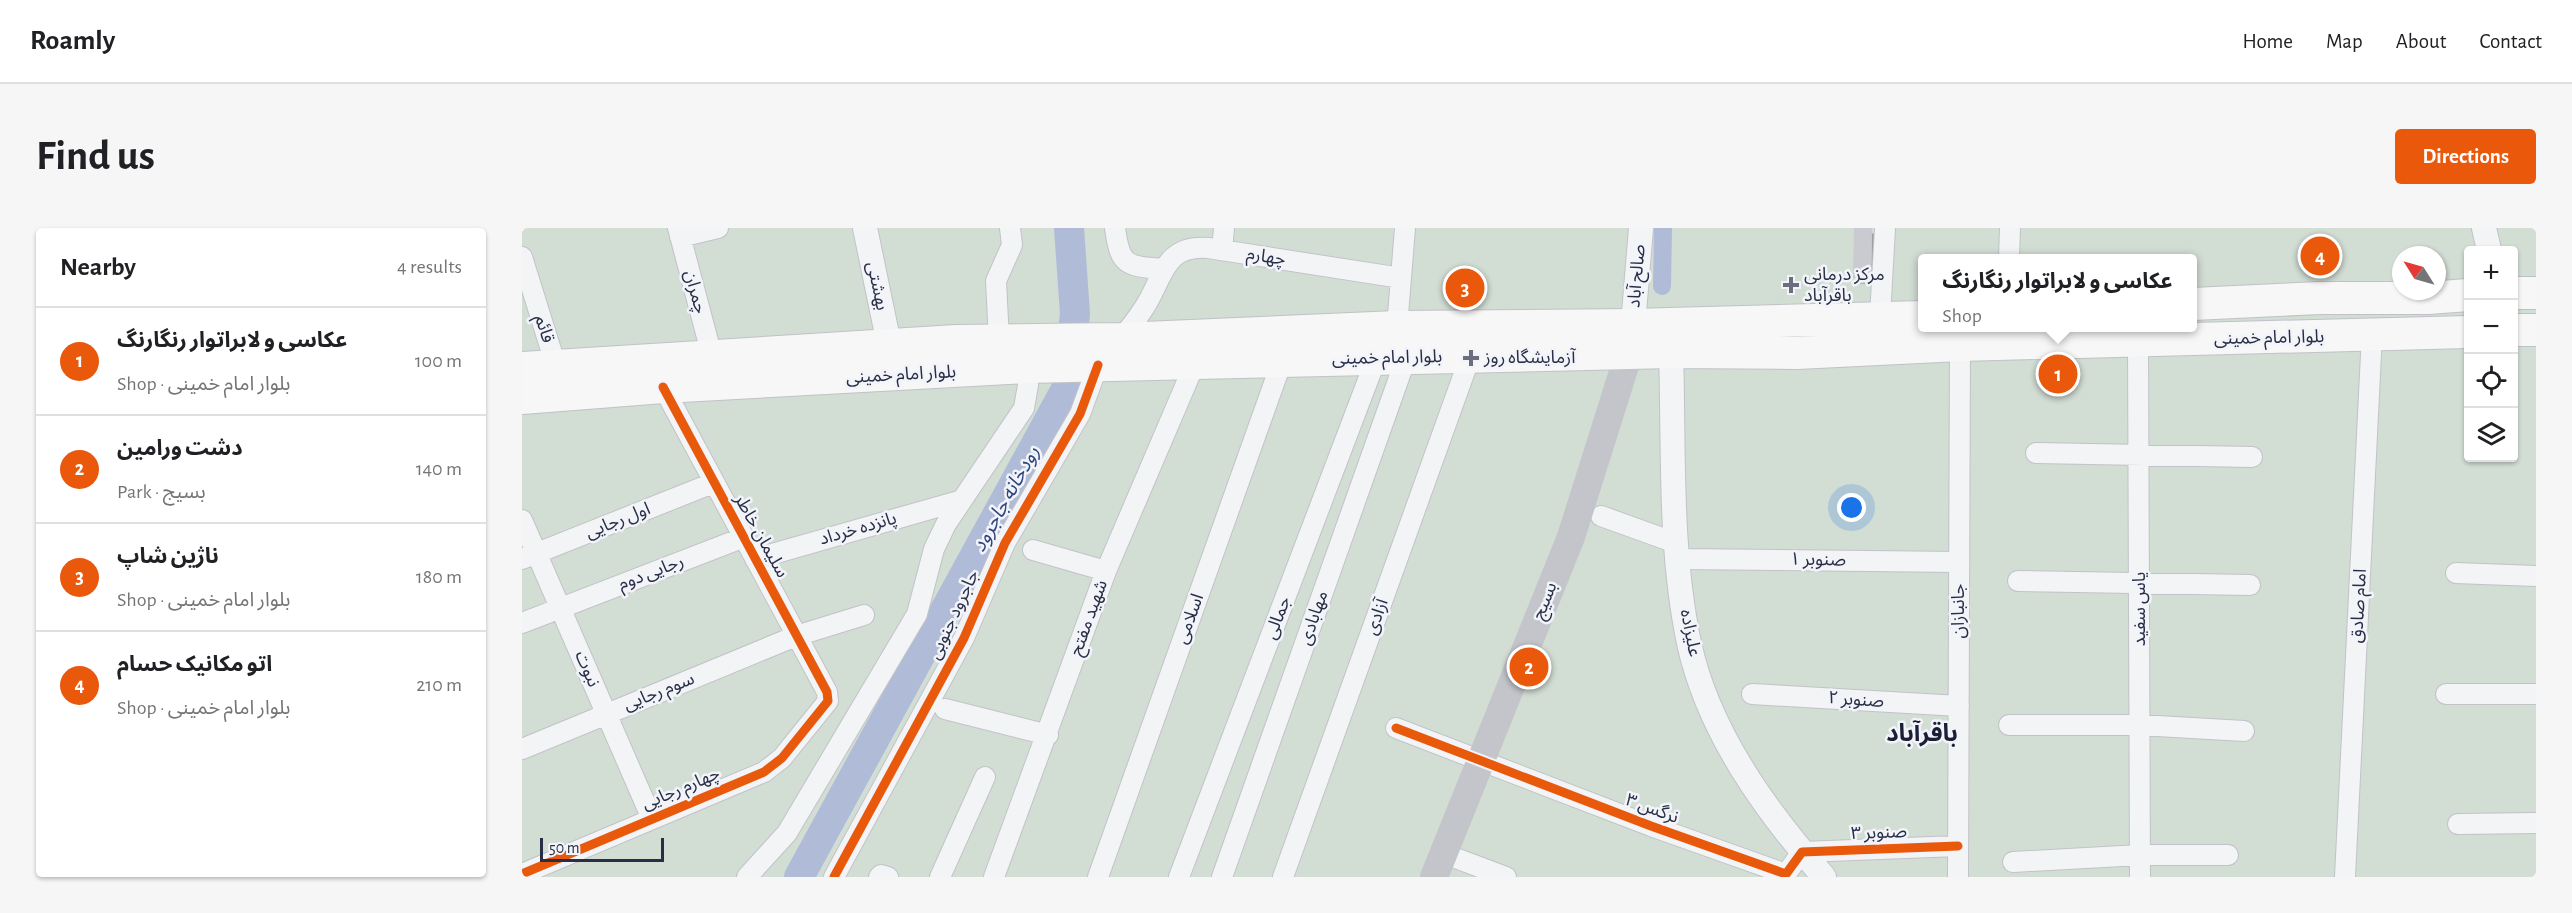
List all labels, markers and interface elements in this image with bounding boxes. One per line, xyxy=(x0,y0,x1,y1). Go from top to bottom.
text: Roamly xyxy=(30,27,115,55)
text: Home xyxy=(2242,31,2293,52)
text: Map xyxy=(2326,31,2363,52)
text: About xyxy=(2396,31,2446,52)
text: Contact xyxy=(2479,31,2542,52)
button: Directions xyxy=(2395,129,2536,184)
text: Find us xyxy=(36,135,155,177)
pin: 4 xyxy=(2300,234,2340,279)
street label: صالح آباد xyxy=(1624,243,1652,309)
street label: چهارم xyxy=(1244,245,1287,273)
north arrow xyxy=(2392,246,2446,300)
map controls xyxy=(2464,246,2518,462)
button: + xyxy=(2464,246,2518,300)
text: Nearby xyxy=(60,254,136,280)
popup xyxy=(1918,254,2197,332)
text: 4 results xyxy=(397,257,462,277)
street label: بهشتی xyxy=(862,260,891,312)
pin: 3 xyxy=(1446,266,1484,310)
place label: مرکز درمانی باقرآباد xyxy=(1804,266,1885,306)
street label: چمران xyxy=(680,268,709,316)
text: عکاسی و لابراتوار رنگارنگ xyxy=(1942,270,2173,292)
marker: مرکز درمانی باقرآباد xyxy=(1782,276,1800,294)
button: − xyxy=(2464,300,2518,354)
text: Shop xyxy=(1942,306,1982,326)
street label: قائم xyxy=(528,313,557,346)
street label: بلوار امام خمینی xyxy=(2214,328,2324,352)
text: عکاسی و لابراتوار رنگارنگ xyxy=(117,329,347,351)
street label: بلوار امام خمینی xyxy=(1332,348,1442,372)
place label: آزمایشگاه روز xyxy=(1483,348,1576,368)
marker: آزمایشگاه روز xyxy=(1462,349,1480,367)
text: 1 xyxy=(76,351,83,371)
text: 100 m xyxy=(415,351,462,371)
pin: 1 xyxy=(2038,352,2078,396)
button: locate xyxy=(2464,354,2518,408)
street label: بلوار امام خمینی xyxy=(845,363,957,391)
text: Shop · بلوار امام خمینی xyxy=(117,374,291,394)
button: layers xyxy=(2464,408,2518,462)
text: دشت ورامین xyxy=(117,437,243,459)
water label: رودخانه جاجرود xyxy=(969,443,1044,556)
text: 2 xyxy=(75,459,84,479)
text: 140 m xyxy=(416,459,462,479)
text: Park · بسیج xyxy=(117,482,206,502)
street label: سلیمان خاطر xyxy=(729,490,791,581)
your location xyxy=(1837,493,1866,522)
street label: اول رجایی xyxy=(583,500,653,543)
street label: پانزده خرداد xyxy=(817,509,899,550)
text: ناژین شاپ xyxy=(117,545,219,567)
street label: صنوبر ۱ xyxy=(1790,551,1846,570)
street label: رجایی دوم xyxy=(616,552,688,597)
text: 3 xyxy=(75,567,84,587)
text: 180 m xyxy=(416,567,462,587)
street label: جاجرود جنوبی xyxy=(925,567,983,663)
street label: امام صادق xyxy=(2348,568,2374,644)
street label: یاس سفید xyxy=(2131,572,2150,646)
street label: شهید مفتح xyxy=(1067,578,1114,659)
street label: بسیج xyxy=(1529,580,1563,623)
street label: جانبازان xyxy=(1950,584,1969,638)
street label: مهابادی xyxy=(1296,589,1333,648)
text: Shop · بلوار امام خمینی xyxy=(117,590,291,610)
street label: اسلامی xyxy=(1173,592,1208,647)
street label: جمالی xyxy=(1262,594,1295,642)
street label: آزادی xyxy=(1361,595,1393,638)
street label: علیزاده xyxy=(1676,608,1703,658)
pin: 2 xyxy=(1510,644,1548,690)
street label: نبوت xyxy=(570,648,603,690)
text: اتو مکانیک حسام xyxy=(117,653,272,675)
street label: سوم رجایی xyxy=(621,670,698,718)
text: 4 xyxy=(74,675,85,695)
text: 210 m xyxy=(416,675,462,695)
street label: صنوبر ۲ xyxy=(1827,689,1885,712)
text: Shop · بلوار امام خمینی xyxy=(117,698,291,718)
district label: باقرآباد xyxy=(1886,720,1958,747)
street label: چهارم رجایی xyxy=(639,765,724,817)
street label: نرگس ۳ xyxy=(1623,790,1681,828)
street label: صنوبر ۳ xyxy=(1851,823,1907,844)
scale bar xyxy=(540,835,664,862)
text: 50 m xyxy=(549,840,580,856)

